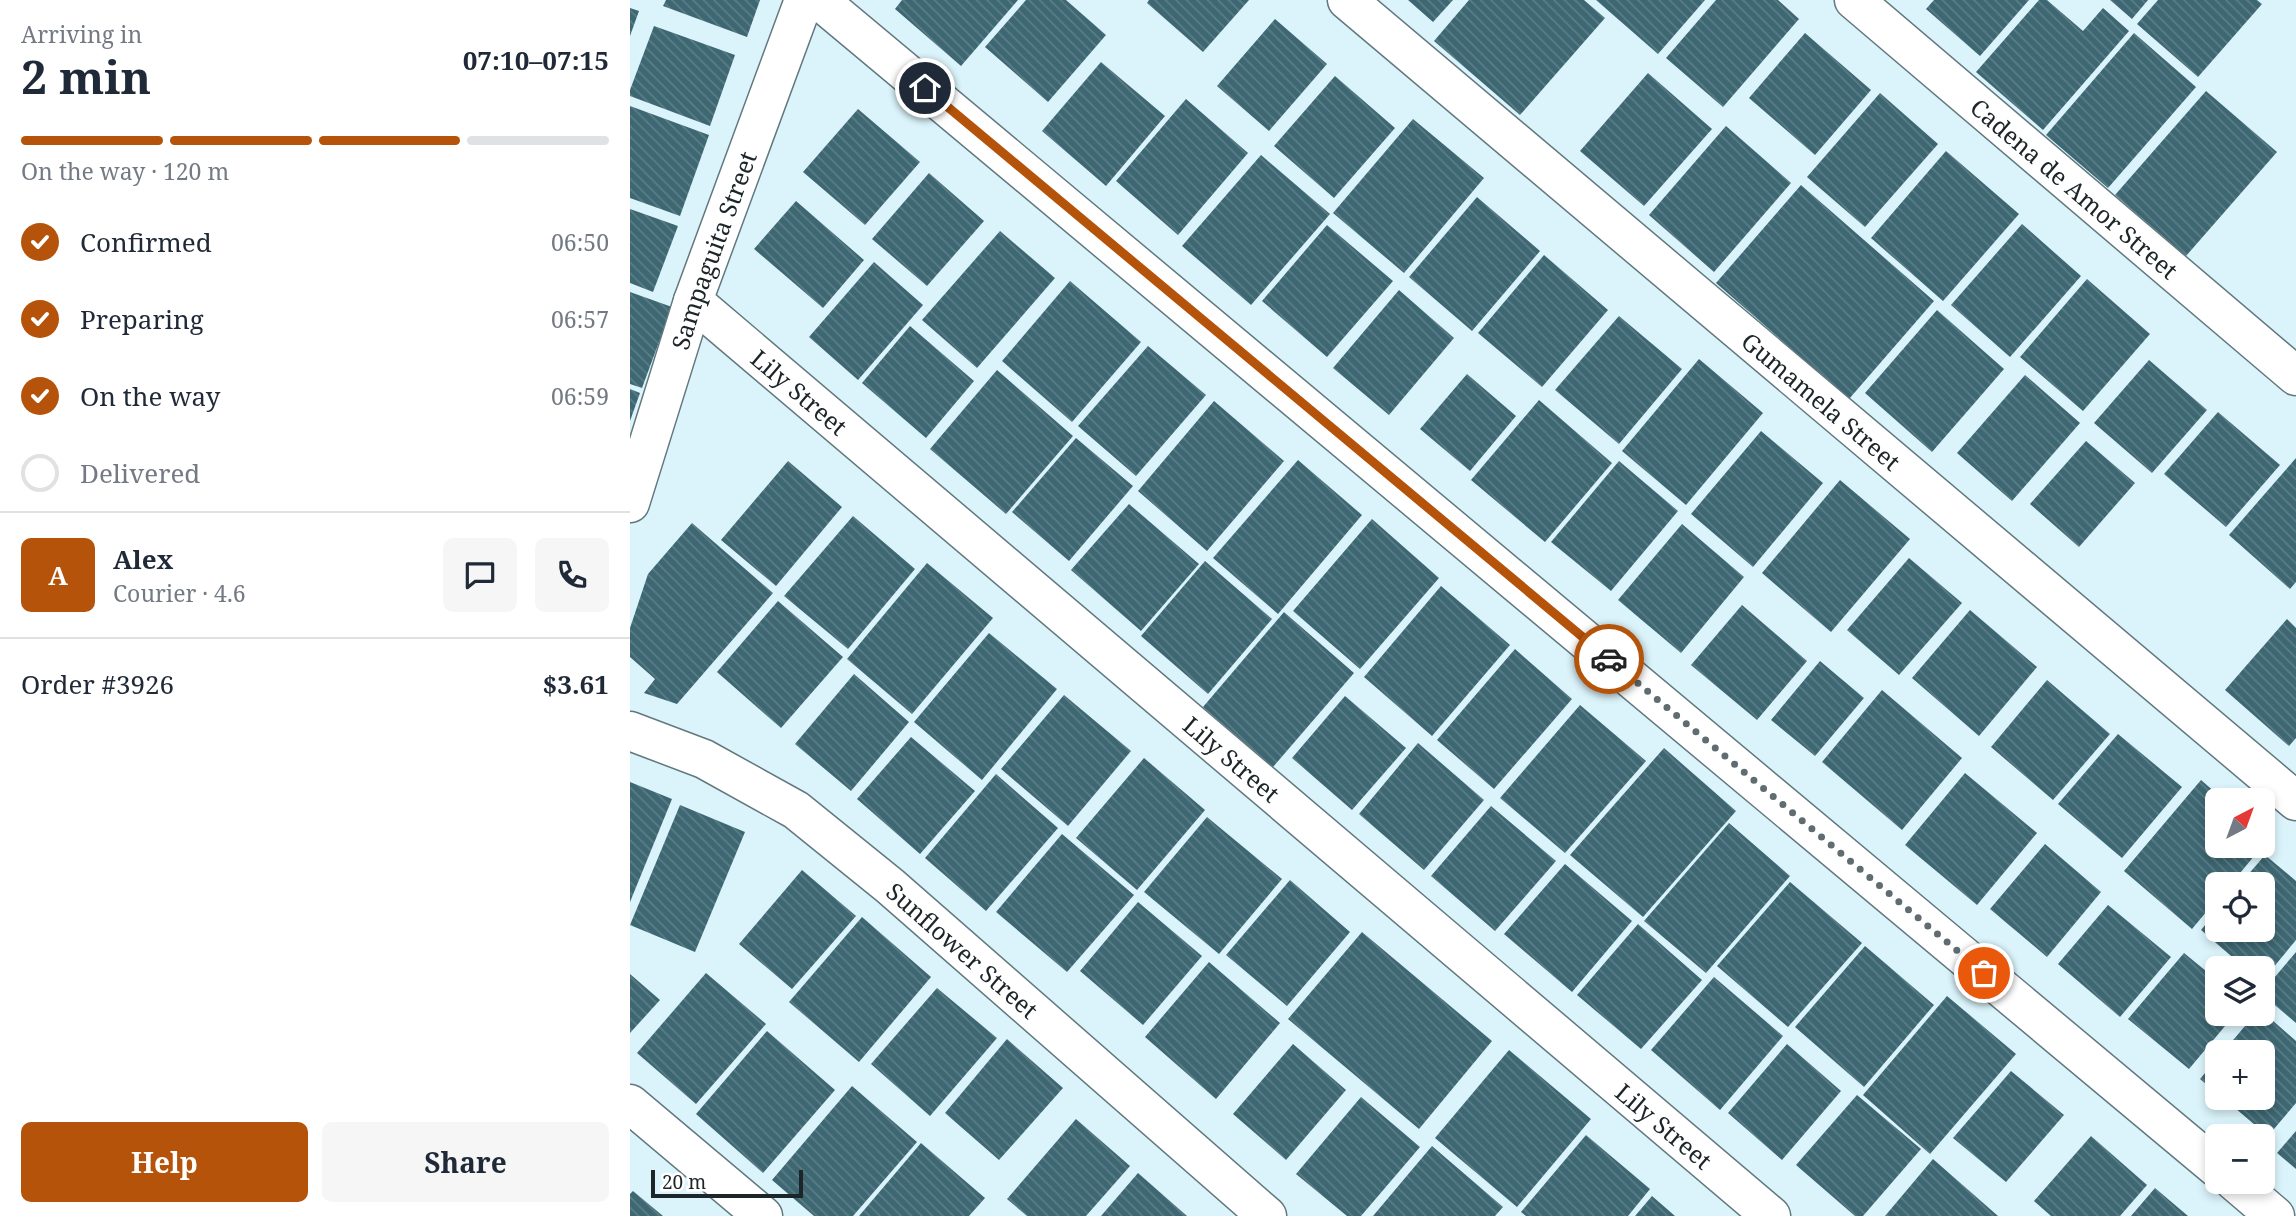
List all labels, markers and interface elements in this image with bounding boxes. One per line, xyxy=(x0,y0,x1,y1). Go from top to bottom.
text: Arriving in xyxy=(21,18,142,50)
text: 07:10–07:15 xyxy=(463,42,609,78)
text: 2 min xyxy=(21,45,151,107)
pin xyxy=(895,58,955,118)
icon: home xyxy=(906,69,944,107)
street label: Cadena de Amor Street xyxy=(1964,90,2186,286)
street label: Sampaguita Street xyxy=(662,146,763,354)
text: On the way · 120 m xyxy=(21,155,229,187)
icon: check xyxy=(21,223,59,261)
text: Confirmed xyxy=(80,224,212,260)
text: 06:50 xyxy=(551,226,609,258)
icon: check xyxy=(21,300,59,338)
text: Preparing xyxy=(80,301,204,337)
text: 06:57 xyxy=(551,303,609,335)
street label: Gumamela Street xyxy=(1735,324,1908,477)
street label: Lily Street xyxy=(745,341,855,442)
icon: check xyxy=(21,377,59,415)
text: On the way xyxy=(80,378,220,414)
text: 06:59 xyxy=(551,380,609,412)
text: Delivered xyxy=(80,455,200,491)
button: chat xyxy=(443,538,517,612)
button: phone xyxy=(535,538,609,612)
text: Alex xyxy=(113,541,173,577)
text: A xyxy=(48,557,68,593)
text: Courier · 4.6 xyxy=(113,577,246,609)
courier xyxy=(1574,624,1644,694)
icon: car xyxy=(1590,640,1628,678)
text: Order #3926 xyxy=(21,666,174,702)
text: $3.61 xyxy=(543,666,609,702)
street label: Lily Street xyxy=(1177,708,1287,809)
north arrow xyxy=(2205,788,2275,858)
map controls xyxy=(2205,788,2275,1194)
button: locate xyxy=(2205,872,2275,942)
street label: Sunflower Street xyxy=(880,874,1046,1025)
pin xyxy=(1954,943,2014,1003)
icon: bag xyxy=(1965,954,2003,992)
button: layers xyxy=(2205,956,2275,1026)
button: + xyxy=(2205,1040,2275,1110)
street label: Lily Street xyxy=(1609,1075,1720,1176)
button: Help xyxy=(21,1122,308,1202)
button: Share xyxy=(322,1122,609,1202)
button: − xyxy=(2205,1124,2275,1194)
scale bar xyxy=(651,1167,803,1199)
text: 20 m xyxy=(662,1169,706,1195)

